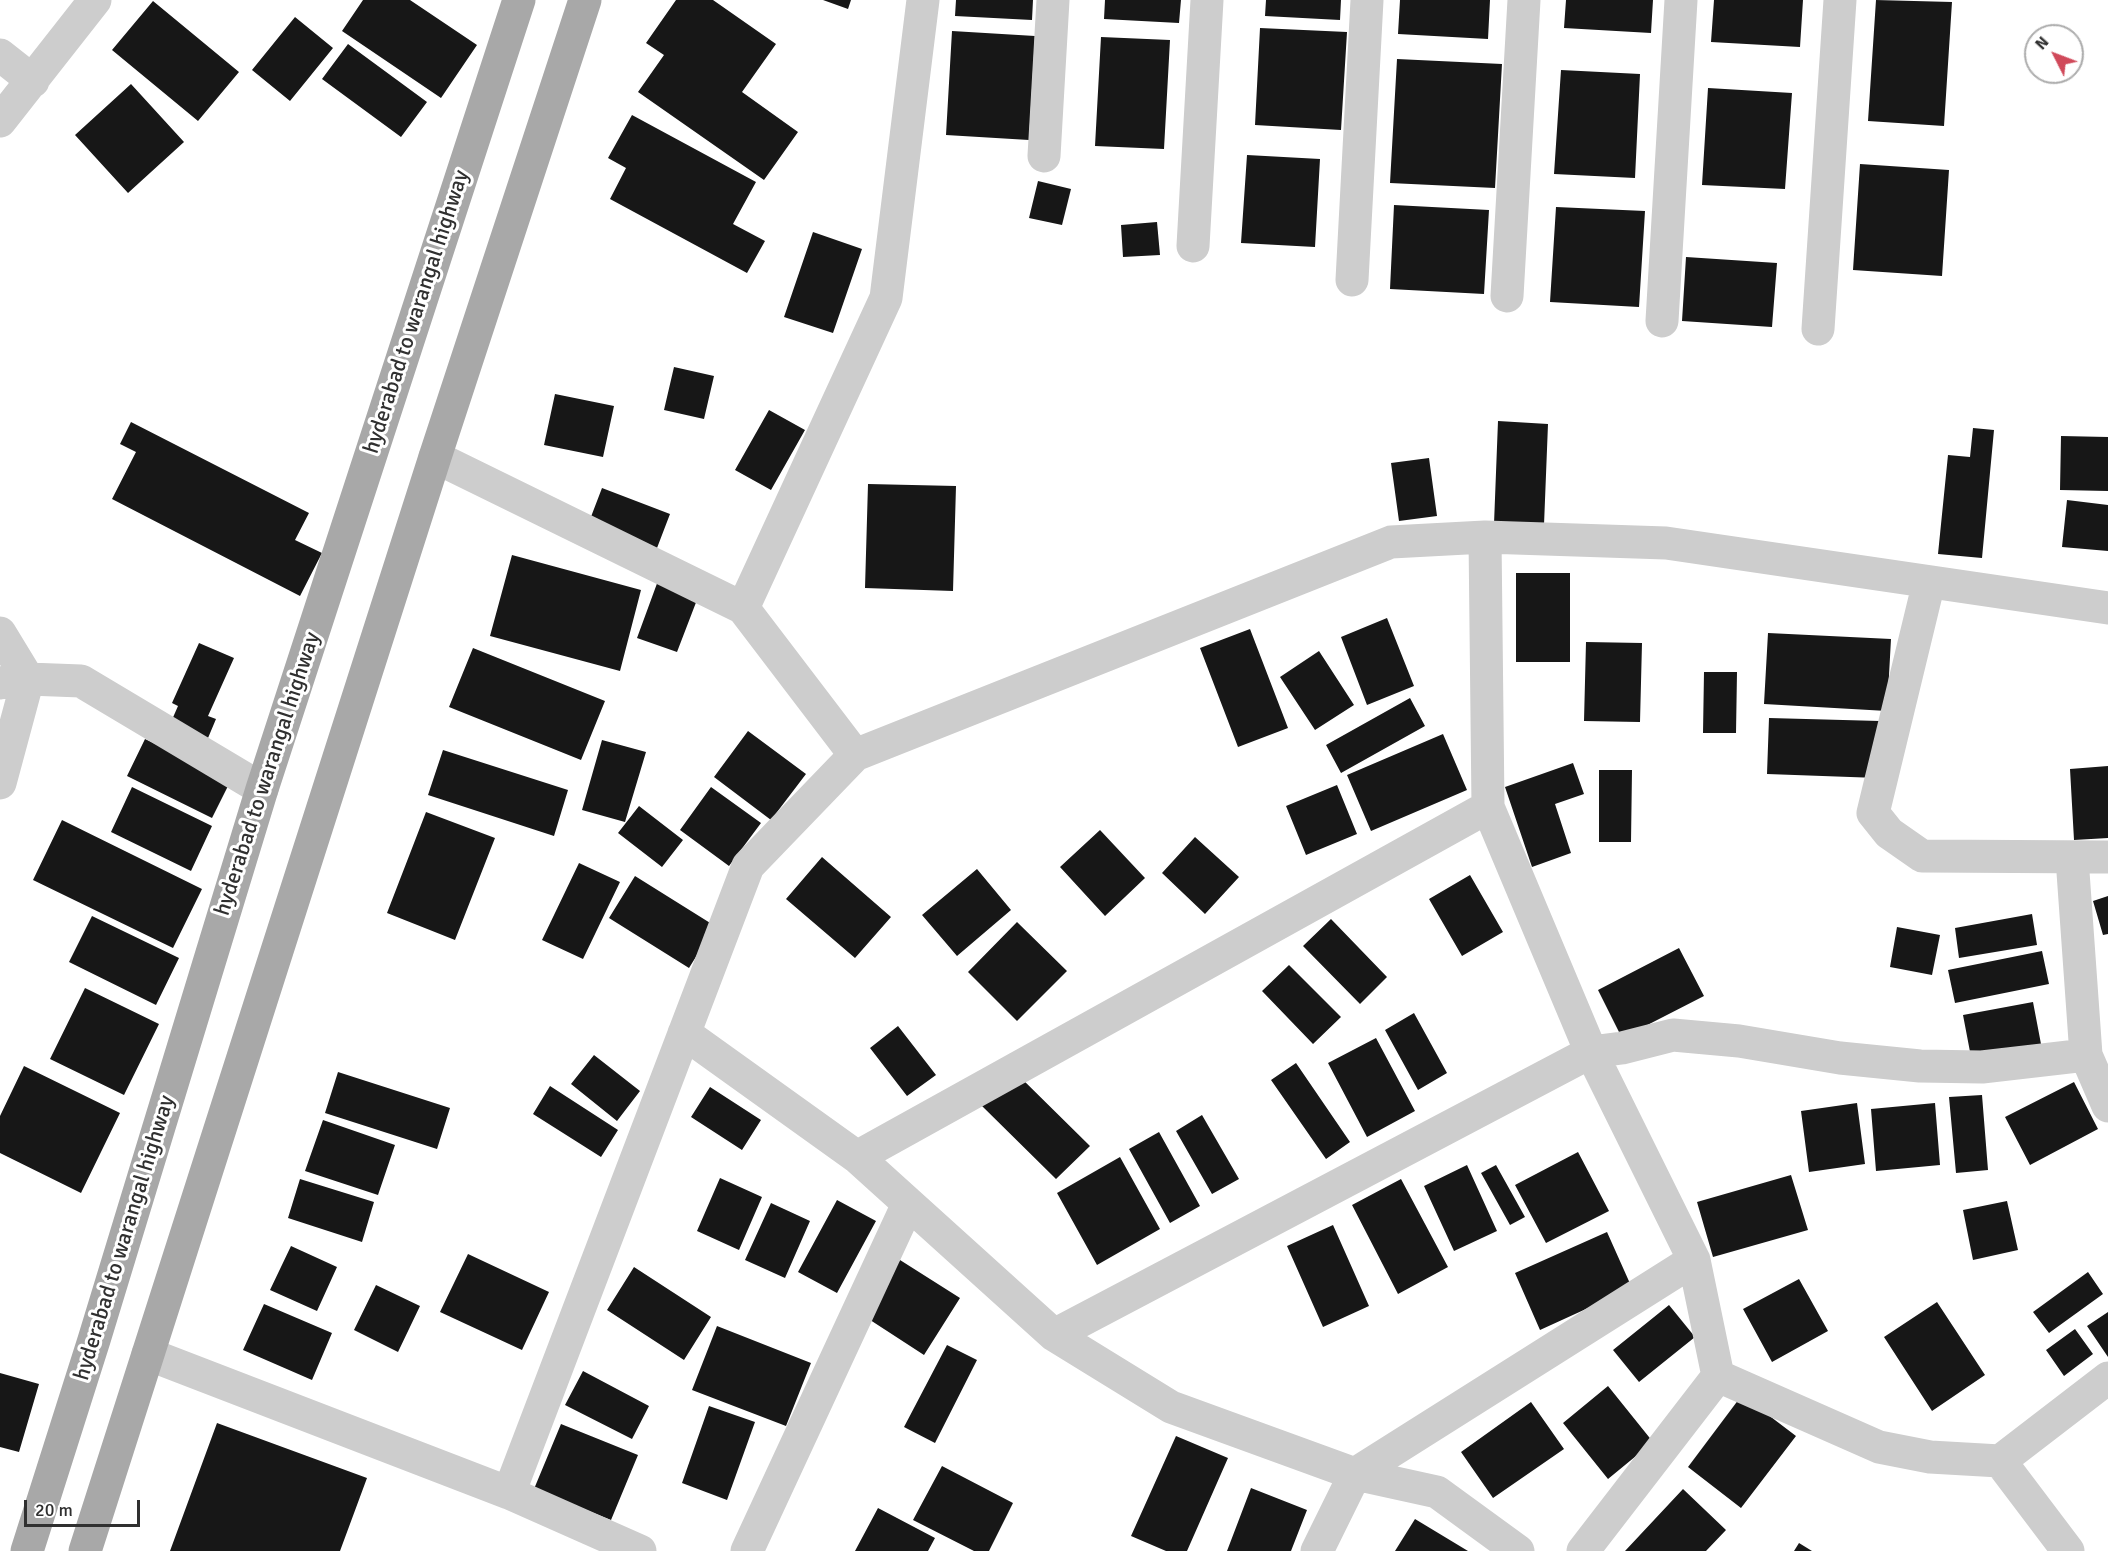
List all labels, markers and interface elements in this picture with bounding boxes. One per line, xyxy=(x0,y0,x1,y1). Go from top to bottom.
north arrow xyxy=(2024,24,2084,84)
text: N xyxy=(2031,32,2053,54)
street label: hyderabad to warangal highway xyxy=(359,167,475,457)
street label: hyderabad to warangal highway xyxy=(210,629,326,919)
street label: hyderabad to warangal highway xyxy=(69,1092,181,1384)
scale bar xyxy=(27,1488,142,1526)
text: 20 m xyxy=(35,1499,73,1521)

